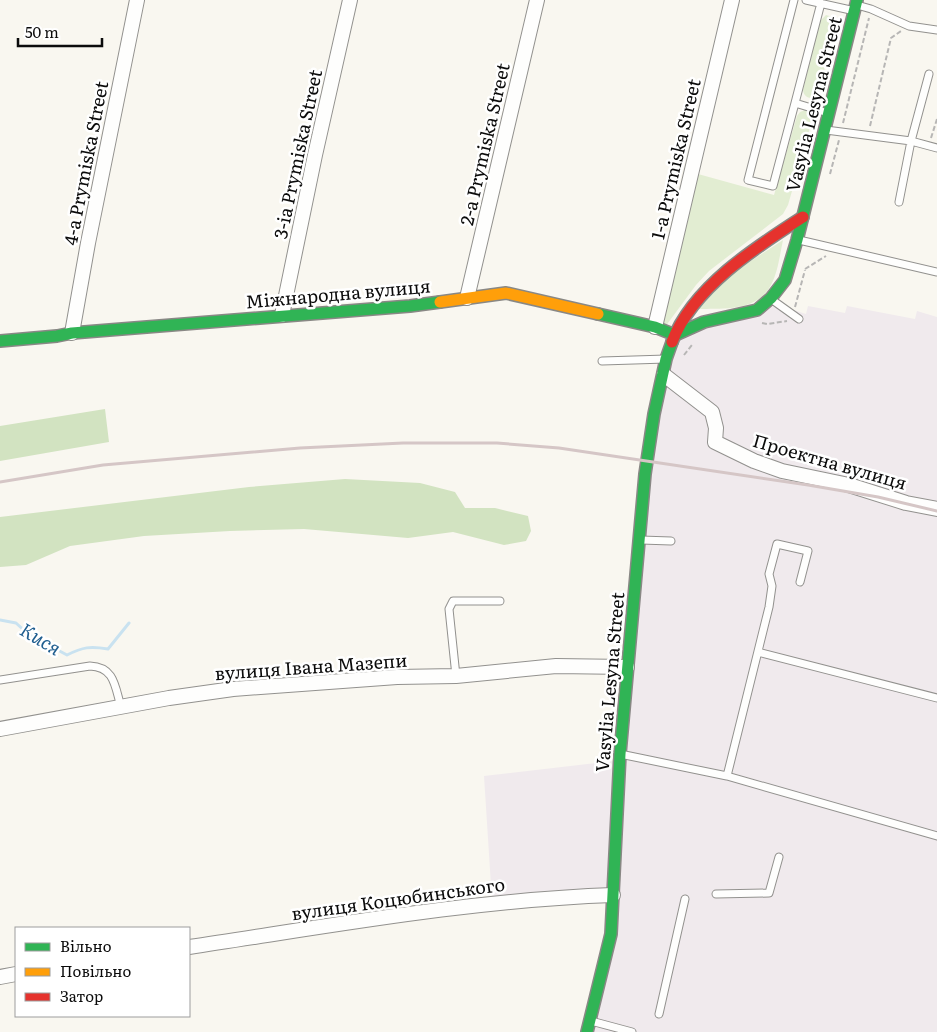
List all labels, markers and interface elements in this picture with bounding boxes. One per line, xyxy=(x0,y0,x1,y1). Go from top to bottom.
street label: Vasylia Lesyna Street xyxy=(778,13,848,195)
scale bar xyxy=(18,15,101,47)
text: 50 m xyxy=(25,20,59,43)
street label: 2-a Prymiska Street xyxy=(452,59,516,228)
street label: 3-ia Prymiska Street xyxy=(266,66,328,241)
street label: 1-a Prymiska Street xyxy=(643,75,707,242)
street label: 4-a Prymiska Street xyxy=(56,78,114,247)
street label: Міжнародна вулиця xyxy=(244,271,432,315)
street label: Проектна вулиця xyxy=(750,426,910,496)
street label: Vasylia Lesyna Street xyxy=(588,590,630,773)
water label: Кися xyxy=(15,615,67,661)
street label: вулиця Івана Мазепи xyxy=(214,646,408,686)
street label: вулиця Коцюбинського xyxy=(290,870,506,926)
legend xyxy=(15,927,190,1017)
text: Вільно xyxy=(60,934,112,957)
text: Повільно xyxy=(60,959,132,982)
text: Затор xyxy=(60,984,103,1007)

